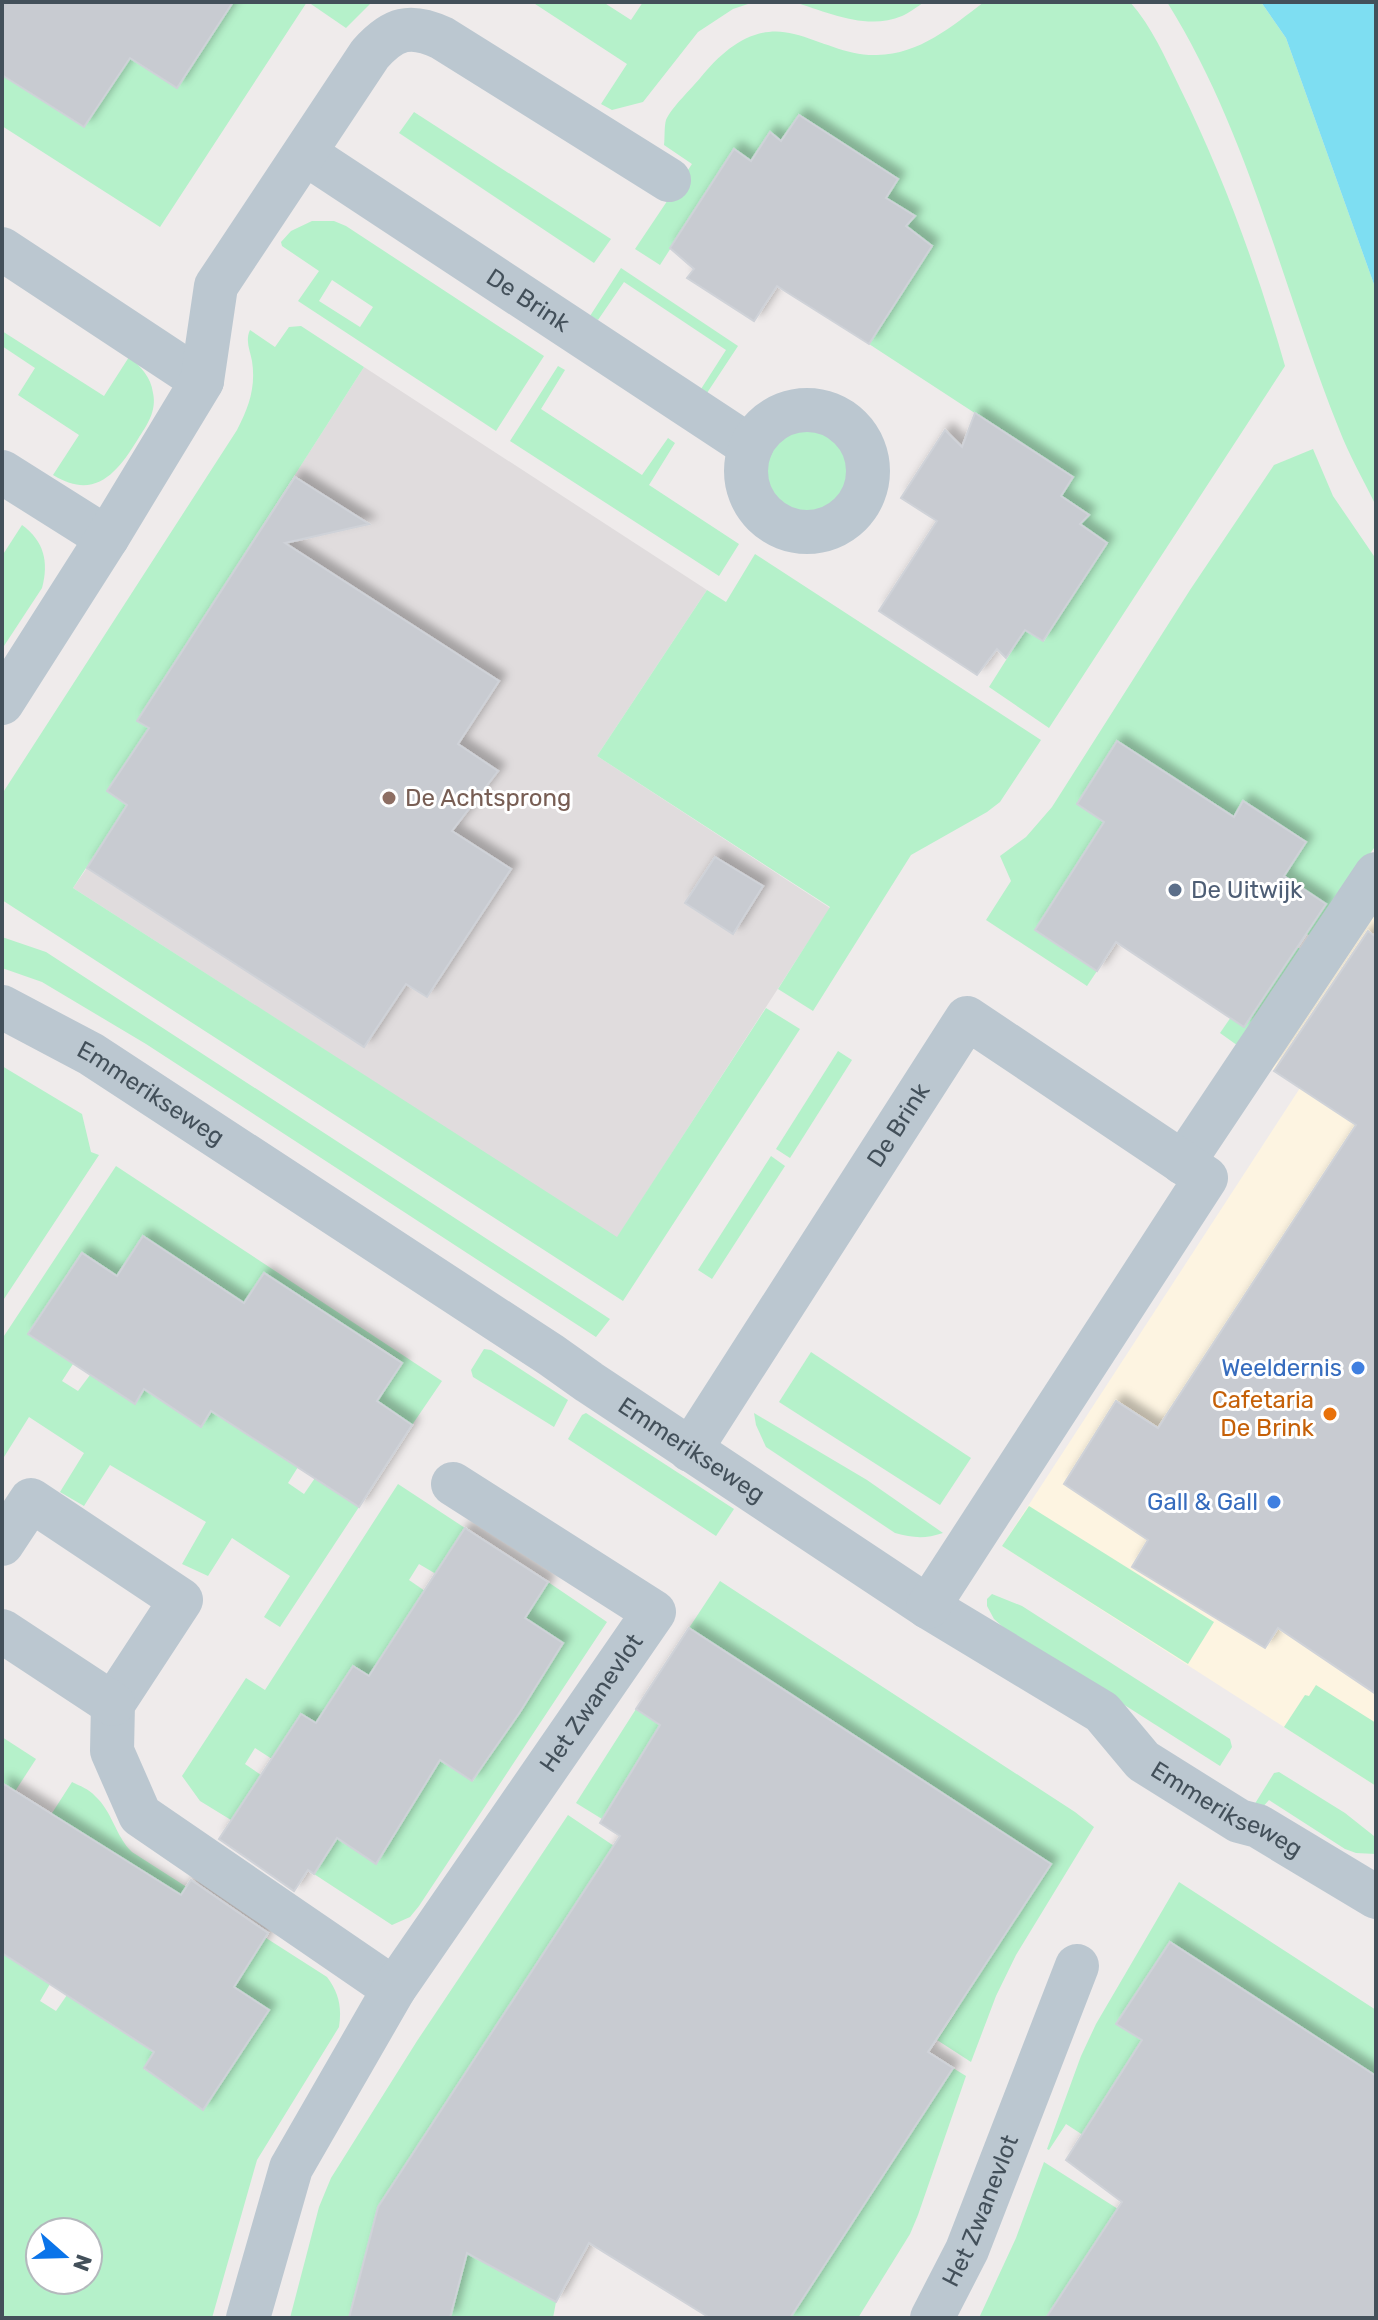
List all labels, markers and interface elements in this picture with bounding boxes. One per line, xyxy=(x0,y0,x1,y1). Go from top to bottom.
street label: De Brink xyxy=(481,263,576,338)
place label: De Achtsprong xyxy=(405,784,571,812)
marker: De Achtsprong xyxy=(380,789,398,807)
place label: De Uitwijk xyxy=(1191,876,1303,904)
marker: De Uitwijk xyxy=(1166,881,1184,899)
street label: Emmerikseweg xyxy=(72,1035,229,1151)
street label: De Brink xyxy=(861,1078,936,1172)
place label: Weeldernis xyxy=(1221,1354,1342,1382)
marker: Weeldernis xyxy=(1349,1359,1367,1377)
place label: Cafetaria De Brink xyxy=(1212,1386,1315,1442)
street label: Emmerikseweg xyxy=(613,1391,770,1509)
marker: Cafetaria De Brink xyxy=(1321,1405,1339,1423)
place label: Gall & Gall xyxy=(1147,1488,1258,1516)
marker: Gall & Gall xyxy=(1265,1493,1283,1511)
street label: Het Zwanevlot xyxy=(534,1628,649,1777)
street label: Emmerikseweg xyxy=(1146,1756,1307,1863)
street label: Het Zwanevlot xyxy=(937,2131,1024,2291)
north arrow xyxy=(24,2216,104,2296)
text: N xyxy=(67,2251,98,2275)

